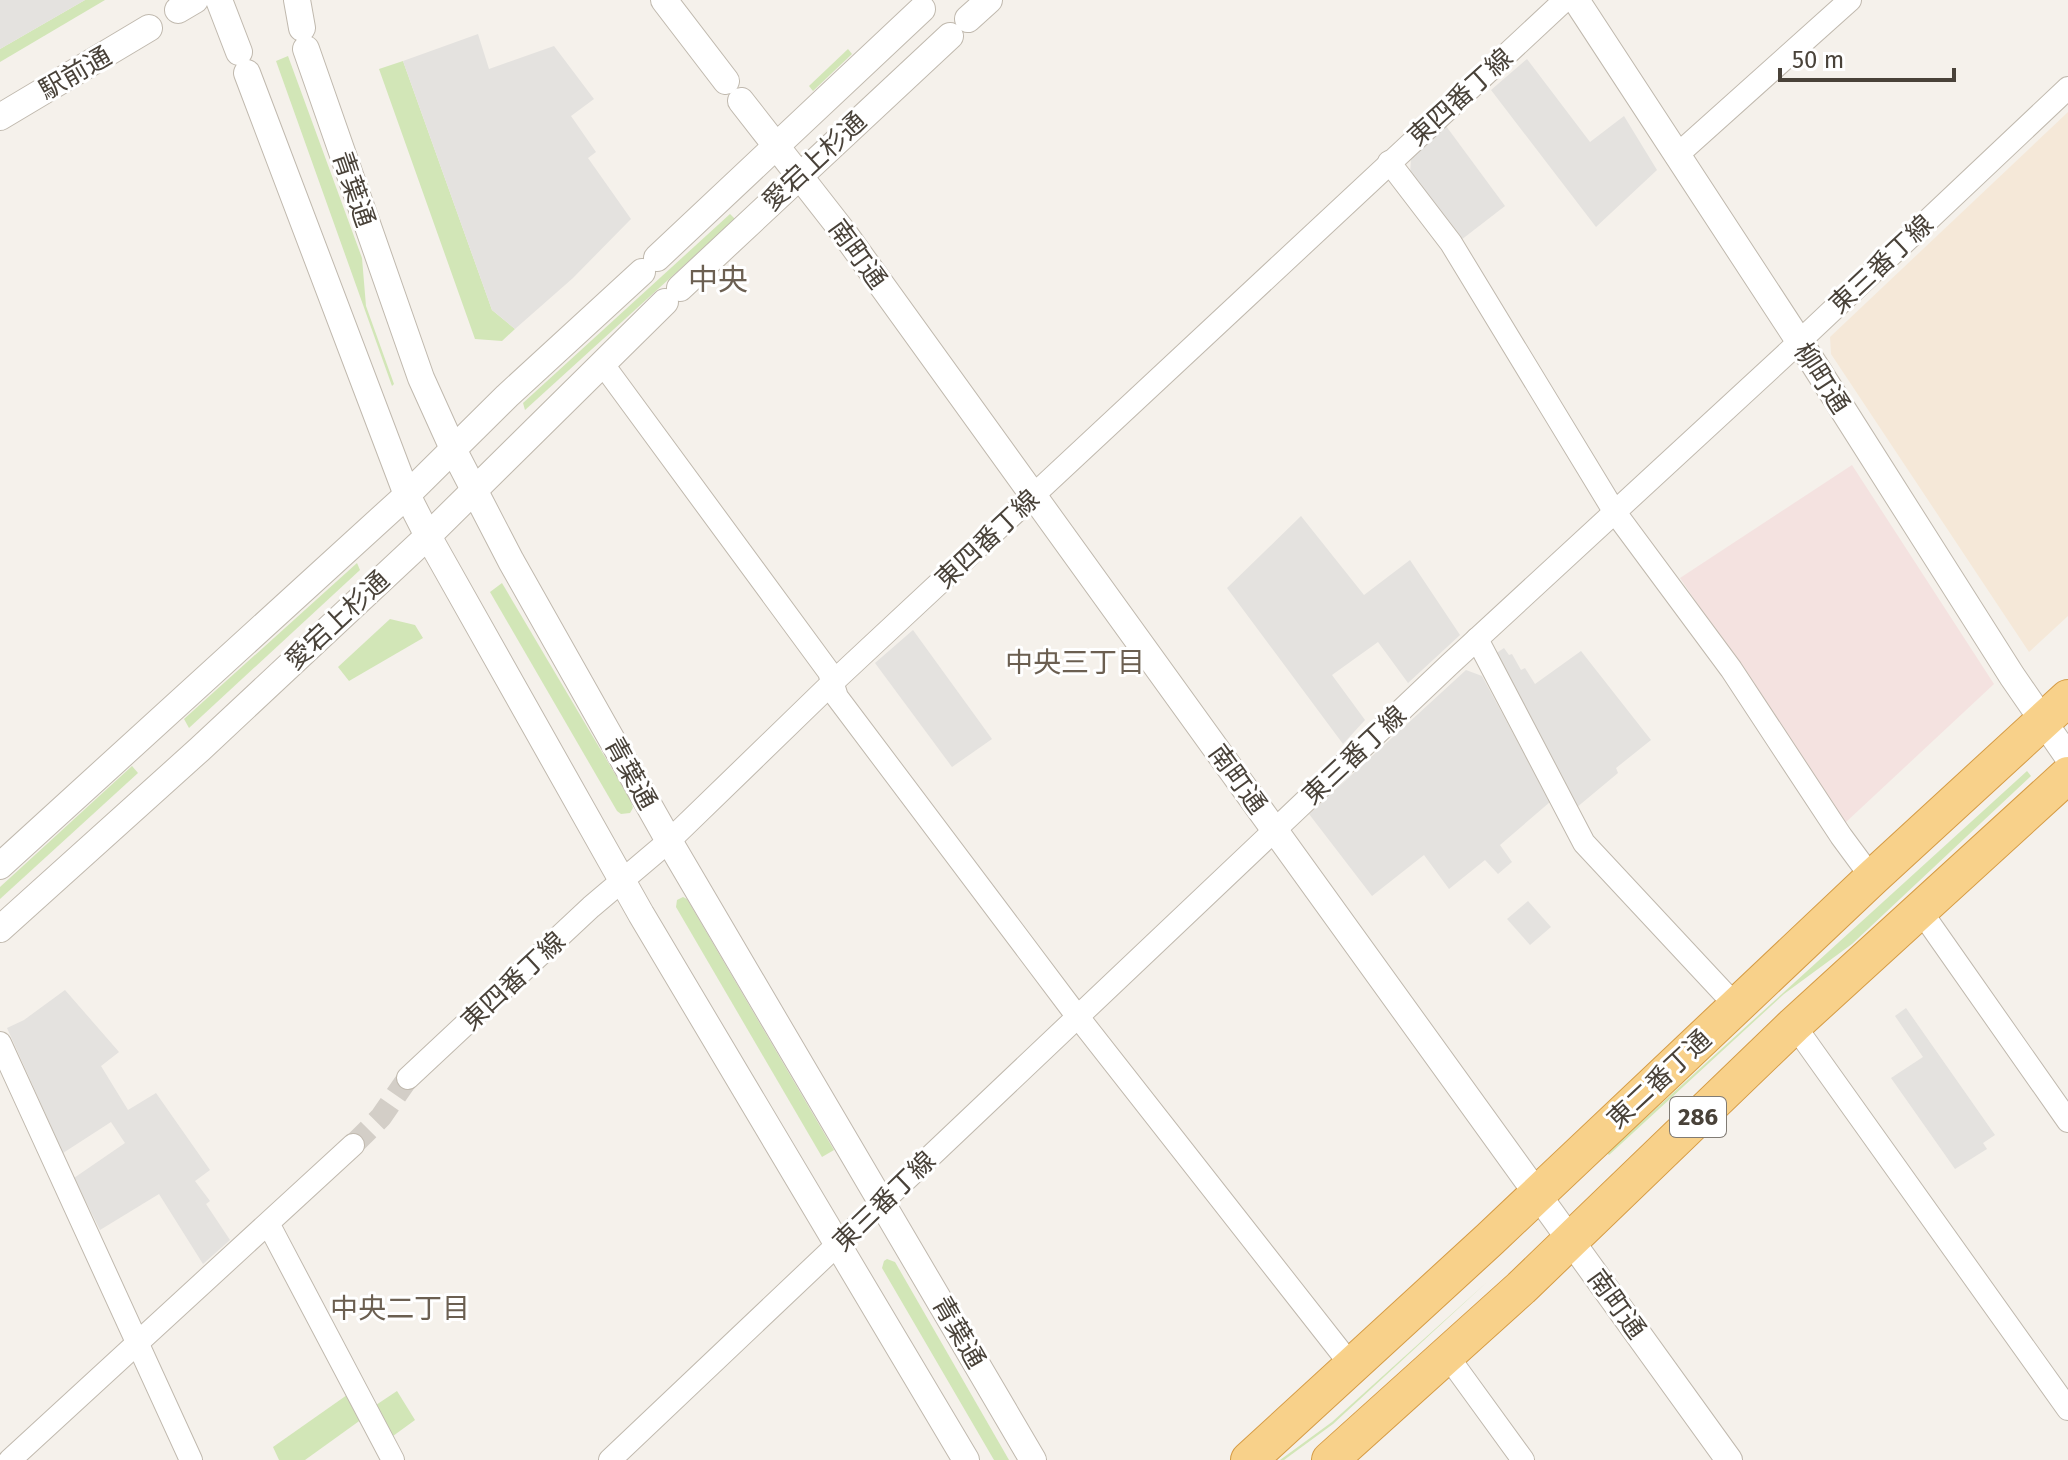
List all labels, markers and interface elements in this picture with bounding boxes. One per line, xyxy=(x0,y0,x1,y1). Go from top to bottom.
scale bar xyxy=(1780,32,1954,82)
street label: 駅前通 xyxy=(34,41,117,106)
street label: 東四番丁線 xyxy=(1402,42,1519,152)
text: 50 m xyxy=(1792,46,1844,74)
street label: 愛宕上杉通 xyxy=(756,106,872,217)
street label: 青葉通 xyxy=(326,147,381,231)
street label: 東三番丁線 xyxy=(1823,209,1939,320)
street label: 南町通 xyxy=(822,214,893,295)
district label: 中央 xyxy=(688,262,748,298)
street label: 柳町通 xyxy=(1787,337,1856,419)
street label: 東四番丁線 xyxy=(929,484,1045,595)
street label: 愛宕上杉通 xyxy=(279,565,395,676)
district label: 中央三丁目 xyxy=(1005,646,1145,679)
street label: 東三番丁線 xyxy=(1296,700,1412,811)
street label: 青葉通 xyxy=(598,732,663,815)
street label: 南町通 xyxy=(1202,739,1273,820)
street label: 東四番丁線 xyxy=(455,926,571,1037)
street label: 東二番丁通 xyxy=(1601,1024,1717,1135)
road number: 286 xyxy=(1670,1097,1726,1137)
street label: 東三番丁線 xyxy=(827,1145,942,1258)
street label: 南町通 xyxy=(1581,1264,1652,1345)
street label: 青葉通 xyxy=(926,1291,991,1374)
district label: 中央二丁目 xyxy=(330,1292,470,1325)

